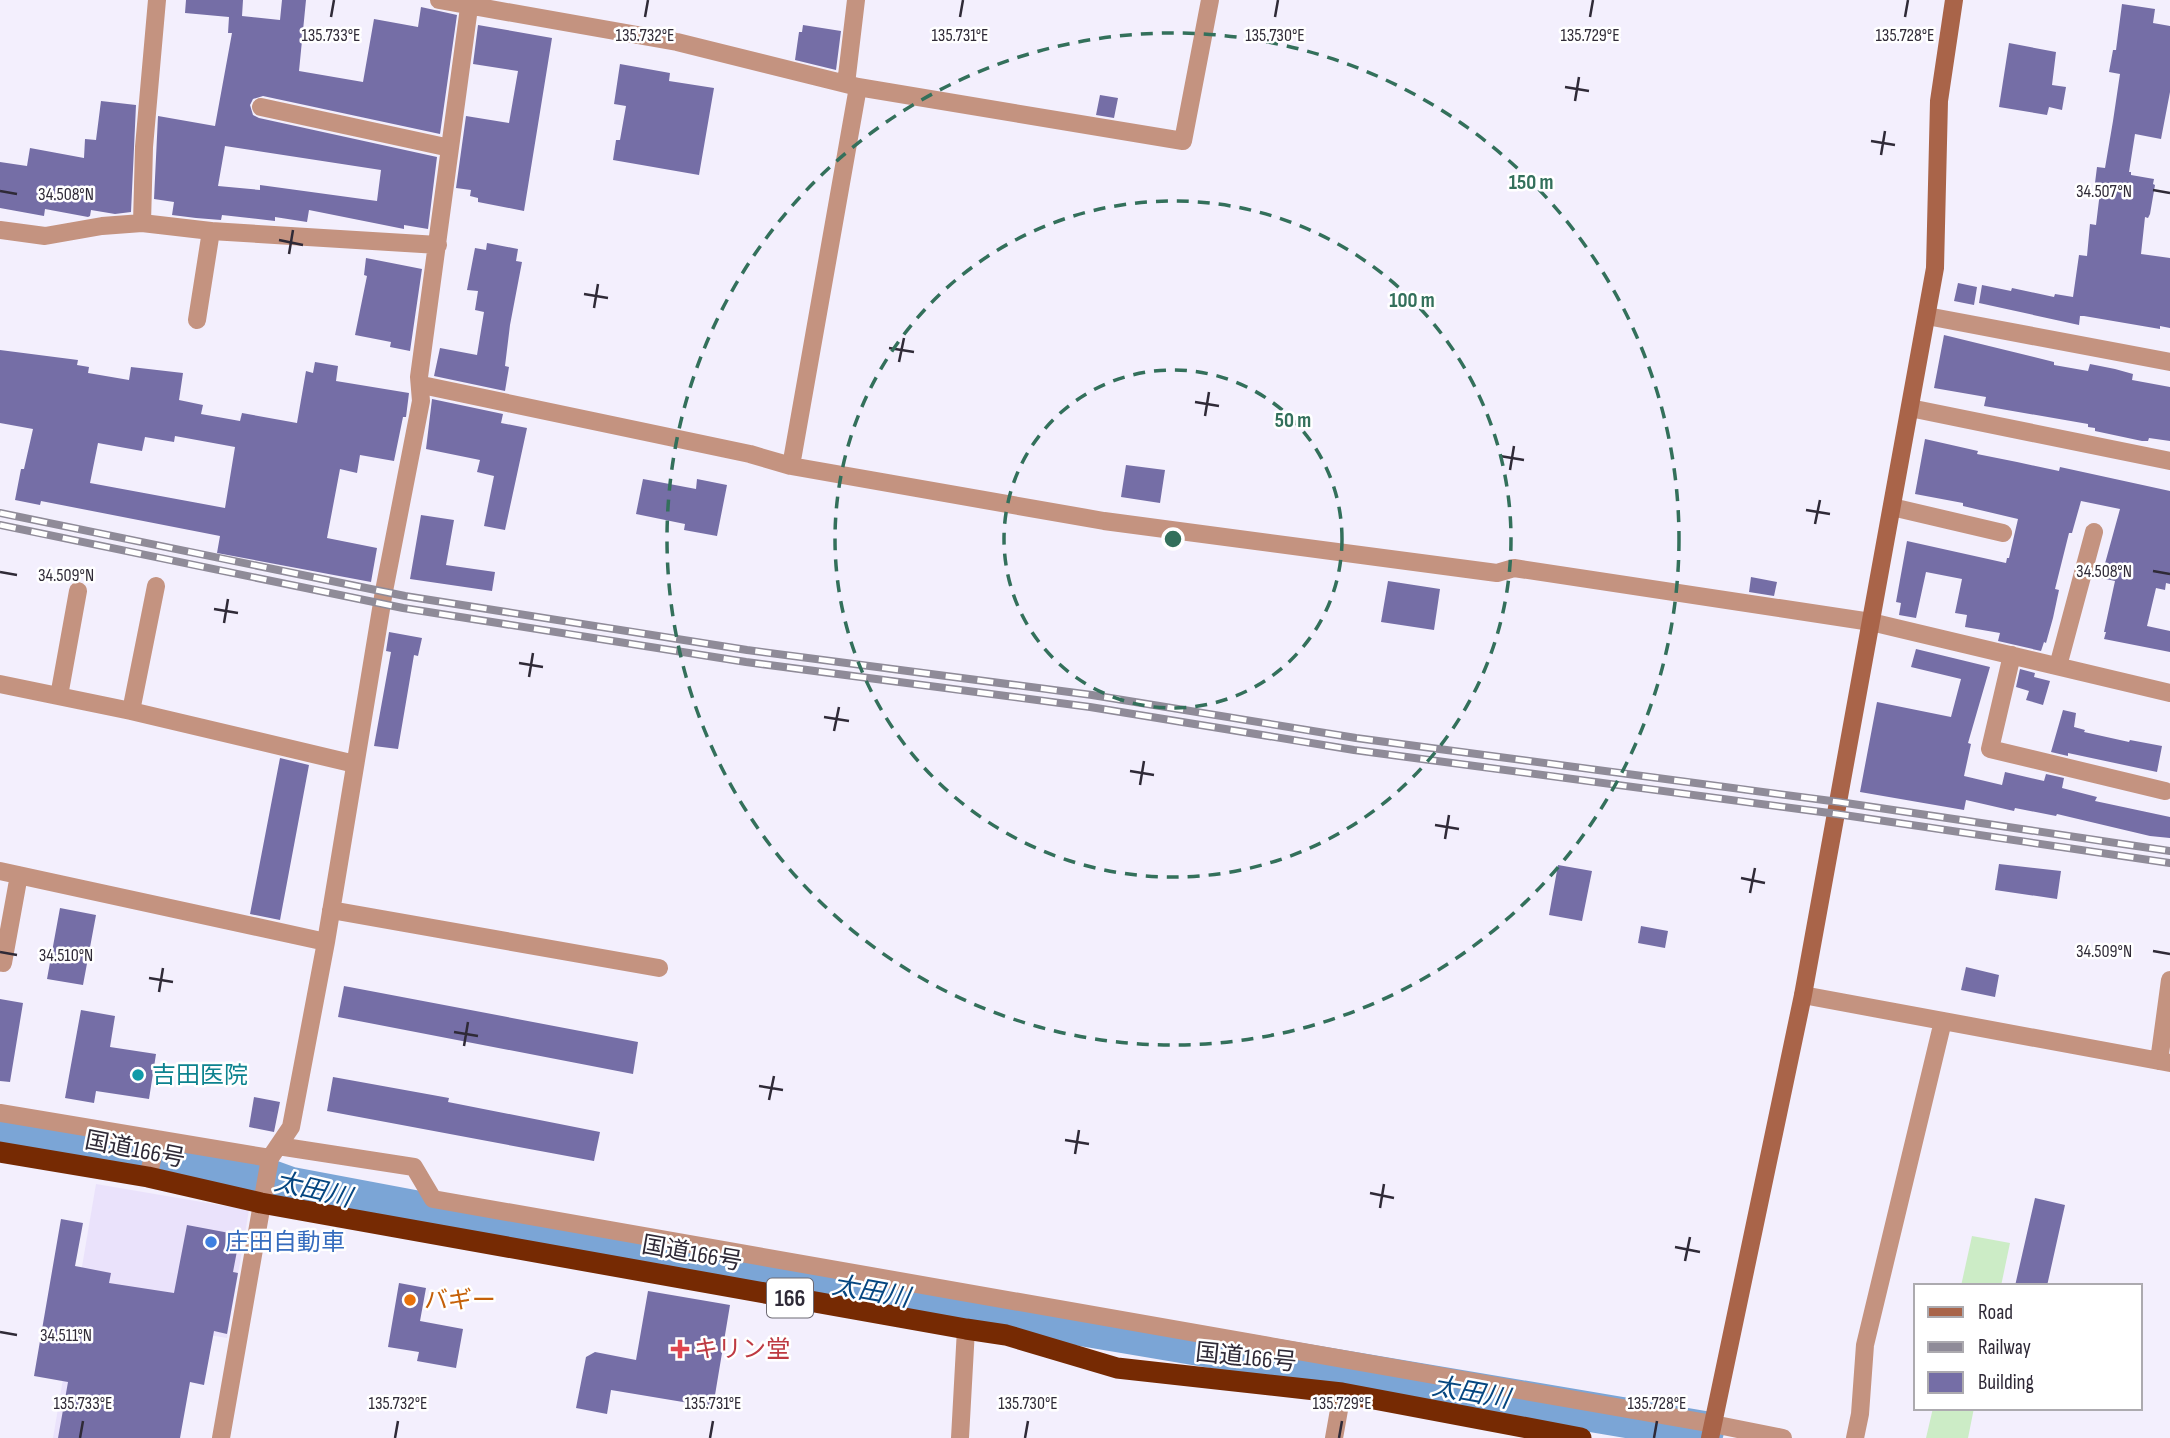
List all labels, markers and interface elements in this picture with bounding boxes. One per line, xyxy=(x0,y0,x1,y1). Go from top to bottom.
text: 135.733°E xyxy=(302,25,360,46)
text: 135.732°E xyxy=(616,25,674,46)
text: 135.731°E xyxy=(932,25,988,46)
text: 135.730°E xyxy=(1245,25,1305,46)
text: 135.729°E xyxy=(1560,25,1620,46)
text: 135.728°E xyxy=(1876,25,1934,46)
text: 150 m xyxy=(1509,170,1553,195)
text: 34.507°N xyxy=(2076,181,2132,202)
text: 34.508°N xyxy=(38,184,94,205)
text: 100 m xyxy=(1389,288,1435,313)
text: 50 m xyxy=(1275,408,1311,433)
centre of rings xyxy=(1161,527,1185,551)
text: 34.508°N xyxy=(2076,561,2132,582)
text: 34.509°N xyxy=(38,565,94,586)
text: 34.509°N xyxy=(2076,941,2132,962)
text: 34.510°N xyxy=(39,945,93,966)
place label: 吉田医院 xyxy=(152,1061,248,1090)
marker: 吉田医院 xyxy=(130,1067,146,1083)
street label: 国道166号 xyxy=(82,1126,187,1173)
water label: 太田川 xyxy=(271,1167,357,1215)
place label: 庄田自動車 xyxy=(225,1228,345,1257)
street label: 国道166号 xyxy=(639,1230,744,1277)
marker: 庄田自動車 xyxy=(203,1234,219,1250)
water label: 太田川 xyxy=(830,1270,915,1315)
road number: 166 xyxy=(767,1278,813,1317)
legend xyxy=(1914,1284,2142,1410)
place label: バギー xyxy=(424,1286,496,1315)
marker: バギー xyxy=(402,1292,418,1308)
text: Road xyxy=(1978,1300,2013,1325)
text: 34.511°N xyxy=(40,1325,92,1346)
place label: キリン堂 xyxy=(694,1335,790,1364)
text: Railway xyxy=(1978,1335,2031,1360)
street label: 国道166号 xyxy=(1194,1338,1298,1377)
marker: キリン堂 xyxy=(672,1341,688,1357)
text: Building xyxy=(1978,1370,2034,1395)
water label: 太田川 xyxy=(1430,1371,1515,1416)
text: 135.733°E xyxy=(54,1393,112,1414)
text: 135.732°E xyxy=(369,1393,427,1414)
text: 135.731°E xyxy=(685,1393,741,1414)
text: 135.730°E xyxy=(998,1393,1058,1414)
text: 135.729°E xyxy=(1312,1393,1372,1414)
text: 135.728°E xyxy=(1628,1393,1686,1414)

